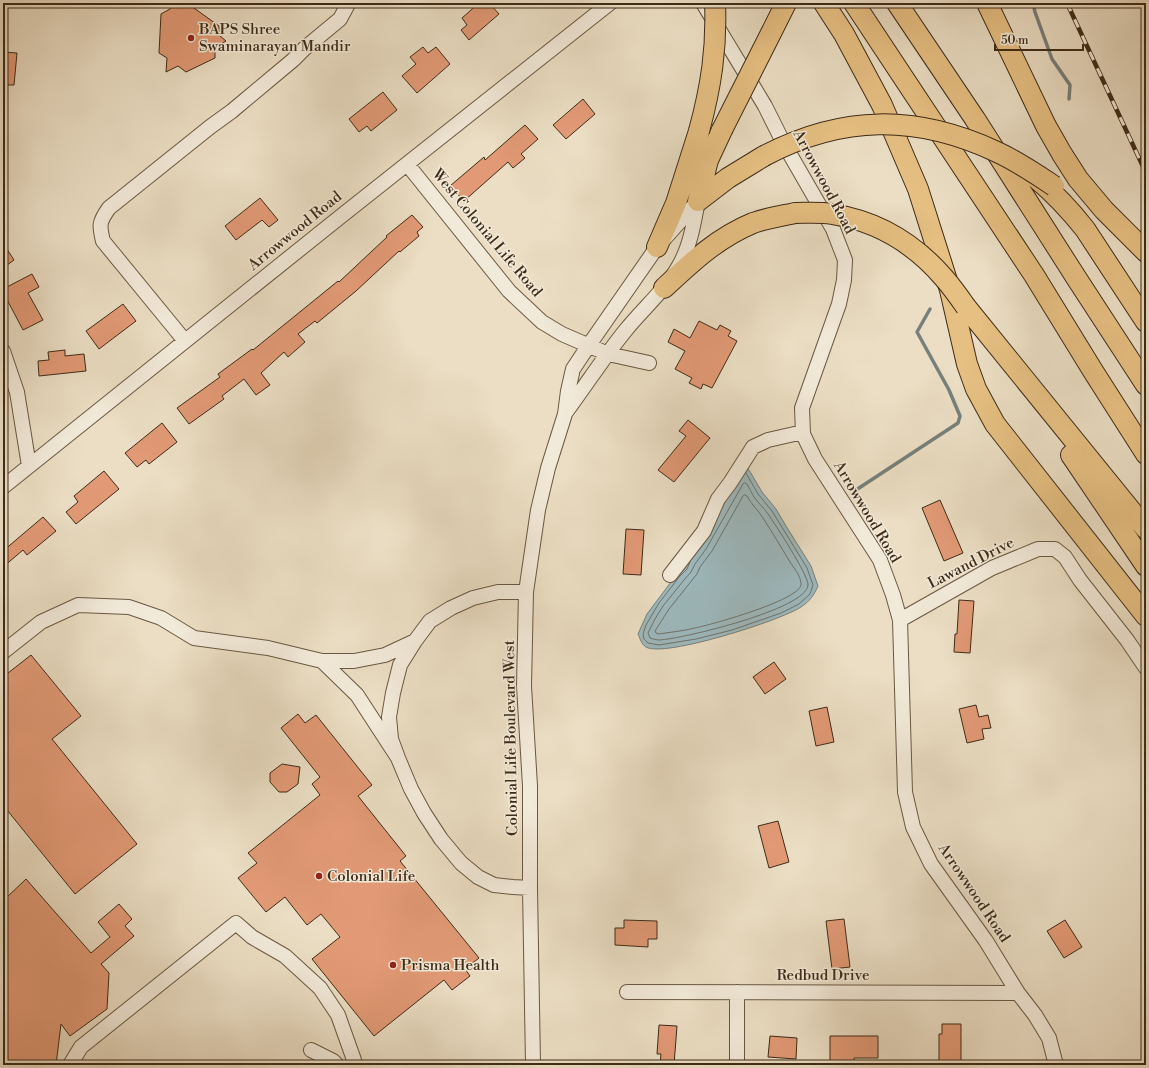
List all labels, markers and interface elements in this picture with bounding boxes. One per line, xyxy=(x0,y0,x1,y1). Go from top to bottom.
place label: BAPS Shree Swaminarayan Mandir xyxy=(198,20,351,56)
scale bar xyxy=(995,26,1083,52)
marker: BAPS Shree Swaminarayan Mandir xyxy=(186,33,196,43)
text: 50 m xyxy=(1001,33,1029,48)
street label: Arrowwood Road xyxy=(788,126,860,238)
street label: West Colonial Life Road xyxy=(427,164,546,301)
street label: Arrowwood Road xyxy=(243,187,346,275)
street label: Arrowwood Road xyxy=(829,457,905,567)
street label: Lawand Drive xyxy=(925,533,1017,593)
street label: Colonial Life Boulevard West xyxy=(500,639,522,836)
street label: Arrowwood Road xyxy=(933,839,1014,946)
place label: Colonial Life xyxy=(327,867,415,886)
marker: Colonial Life xyxy=(314,871,324,881)
place label: Prisma Health xyxy=(401,956,499,975)
marker: Prisma Health xyxy=(388,960,398,970)
street label: Redbud Drive xyxy=(776,966,870,985)

